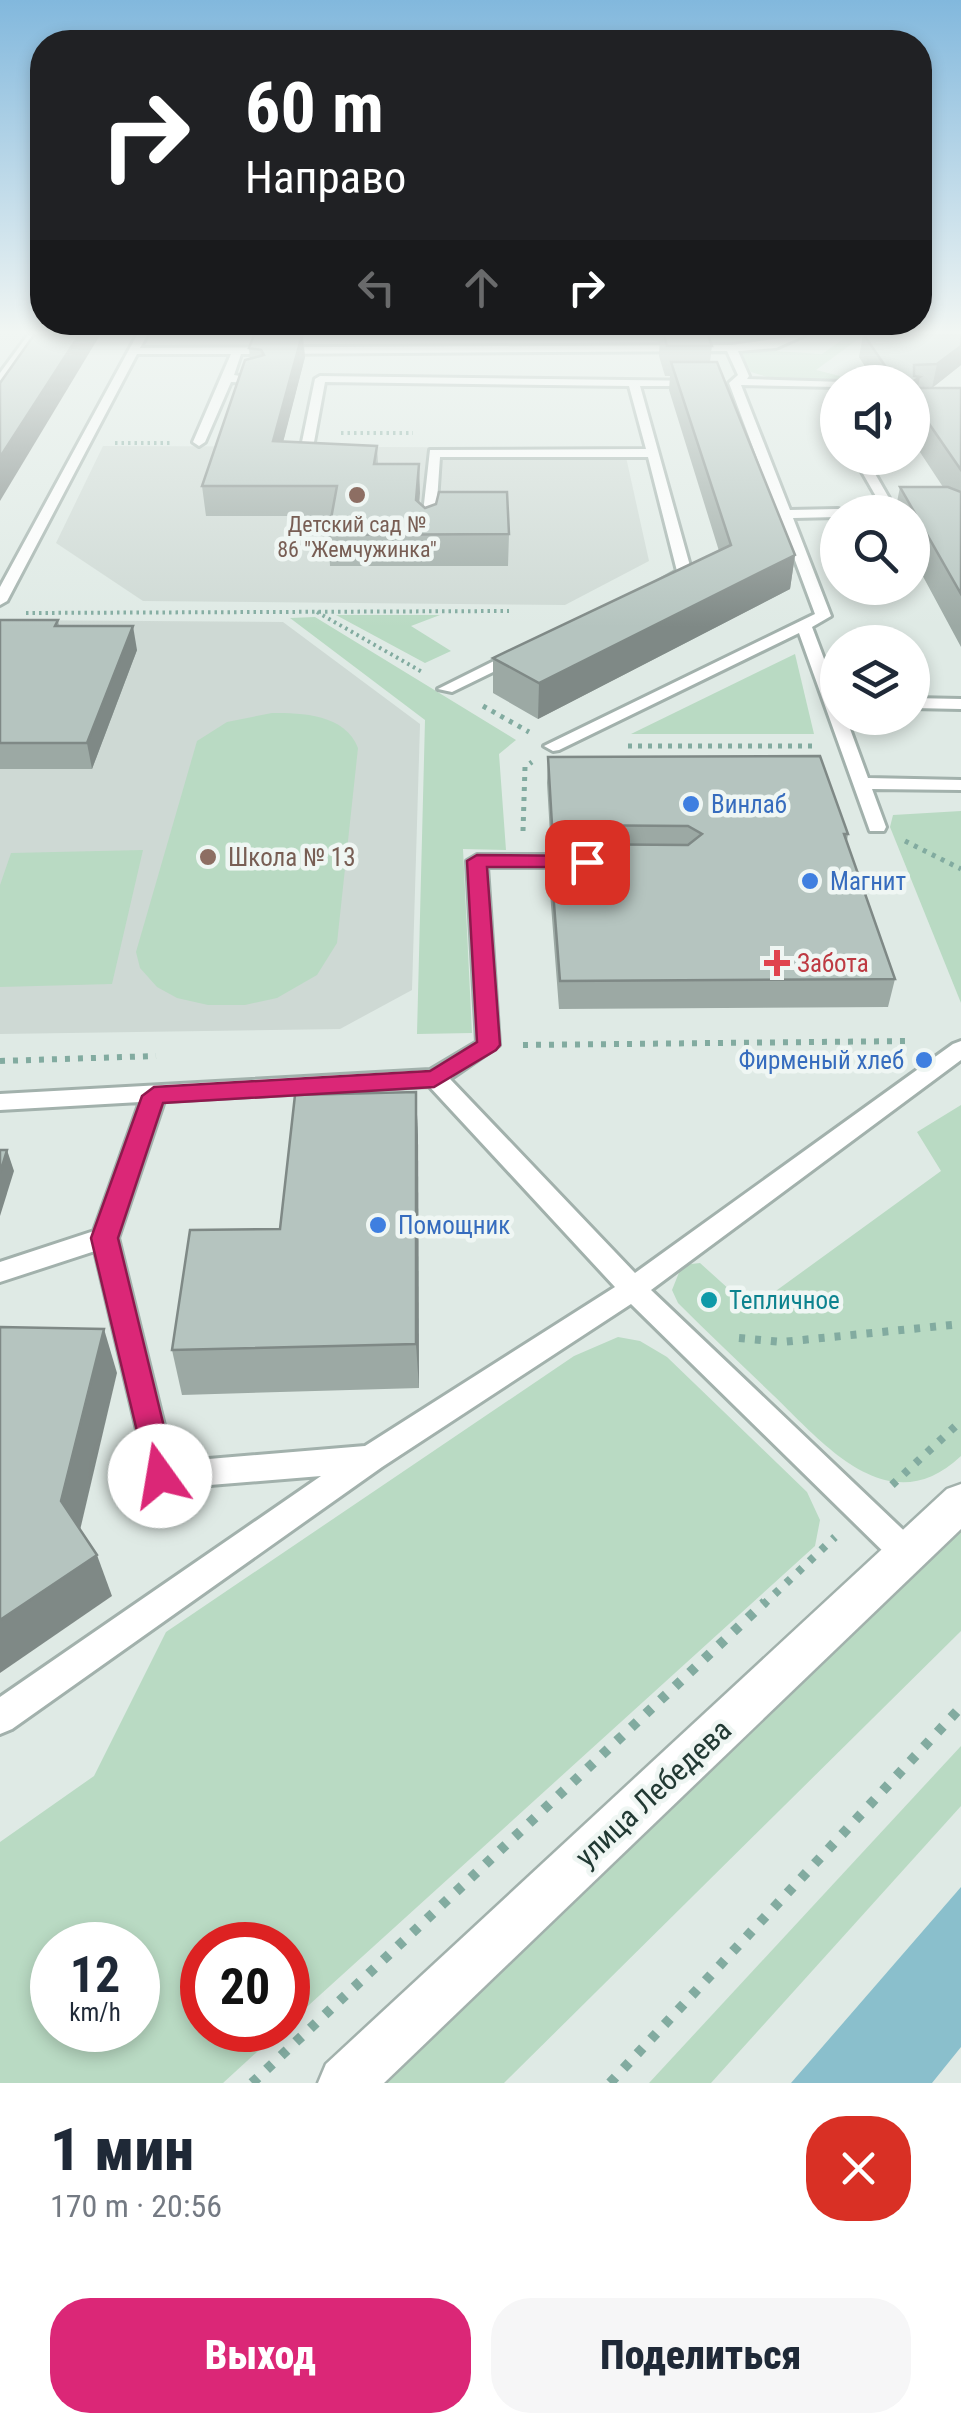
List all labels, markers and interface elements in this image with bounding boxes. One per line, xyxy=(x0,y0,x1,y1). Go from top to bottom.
text: 60 m xyxy=(245,67,384,149)
icon: right xyxy=(80,70,210,200)
text: Направо xyxy=(245,151,406,204)
icon: left xyxy=(349,260,404,315)
icon: ahead xyxy=(454,260,509,315)
icon: right xyxy=(559,260,614,315)
map controls xyxy=(820,365,930,735)
button: sound xyxy=(820,365,930,475)
marker: Детский сад № 86 "Жемчужинка" xyxy=(346,484,368,506)
button: search xyxy=(820,495,930,605)
place label: Детский сад № 86 "Жемчужинка" xyxy=(277,512,437,562)
button: layers xyxy=(820,625,930,735)
place label: Винлаб xyxy=(711,790,787,819)
marker: Винлаб xyxy=(680,793,702,815)
pin xyxy=(545,820,630,905)
icon: arrive xyxy=(560,835,615,890)
place label: Школа № 13 xyxy=(228,843,356,872)
marker: Школа № 13 xyxy=(197,846,219,868)
place label: Магнит xyxy=(830,867,906,896)
marker: Магнит xyxy=(799,870,821,892)
place label: Забота xyxy=(797,949,869,978)
marker: Забота xyxy=(766,952,788,974)
place label: Фирменый хлеб xyxy=(738,1046,904,1075)
marker: Фирменый хлеб xyxy=(913,1049,935,1071)
place label: Помощник xyxy=(398,1211,510,1240)
marker: Помощник xyxy=(367,1214,389,1236)
place label: Тепличное xyxy=(729,1286,840,1315)
marker: Тепличное xyxy=(698,1289,720,1311)
position arrow xyxy=(108,1424,212,1528)
street label: улица Лебедева xyxy=(568,1712,738,1874)
speed limit sign: 20 xyxy=(180,1922,310,2052)
text: 12 xyxy=(70,1946,120,2004)
text: km/h xyxy=(69,1998,121,2027)
text: 1 мин xyxy=(50,2114,194,2185)
button: close xyxy=(806,2116,911,2221)
text: 170 m · 20:56 xyxy=(50,2187,222,2225)
button: Выход xyxy=(50,2298,471,2413)
button: Поделиться xyxy=(491,2298,911,2413)

